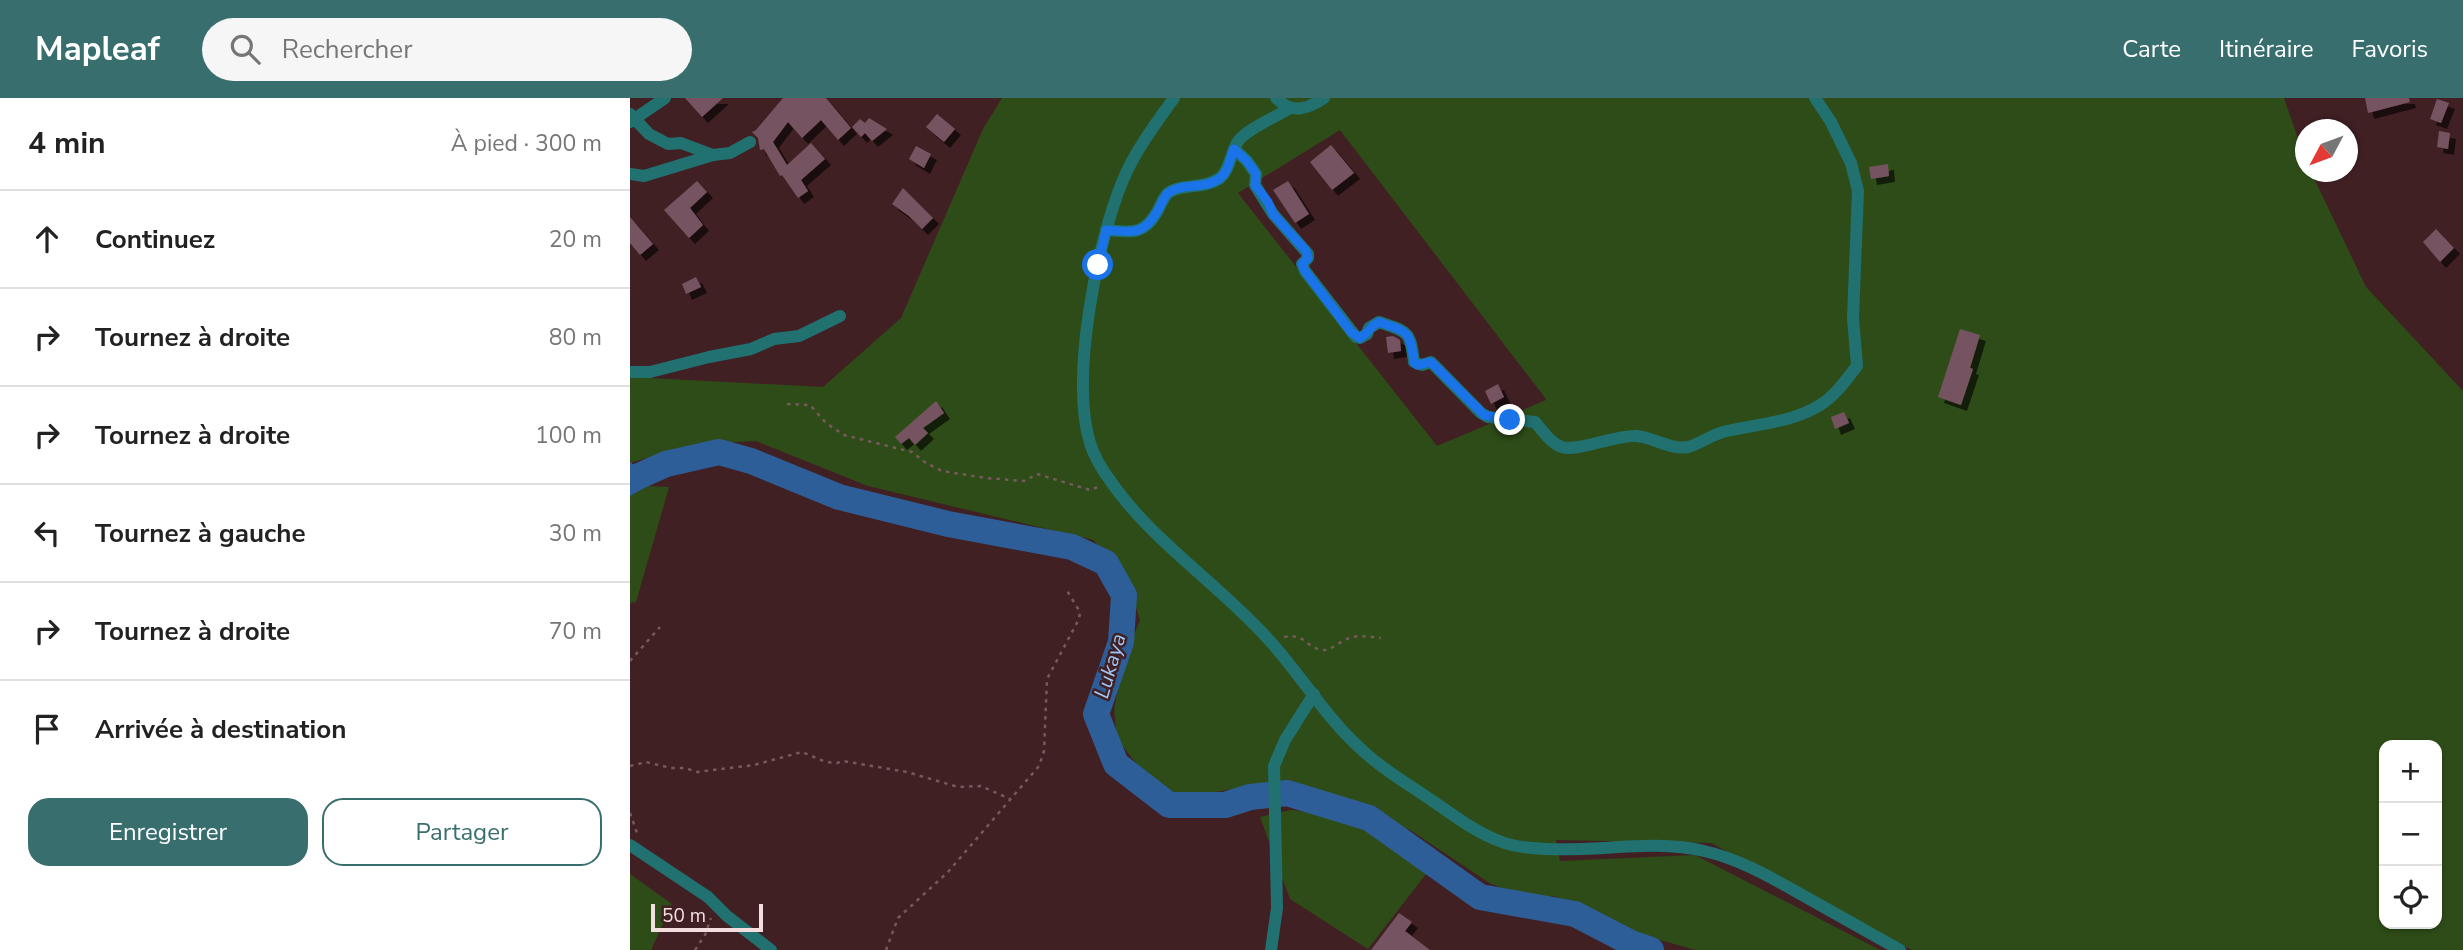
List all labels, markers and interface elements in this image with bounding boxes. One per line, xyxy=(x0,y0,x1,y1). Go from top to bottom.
search box xyxy=(202,18,692,81)
text: Mapleaf xyxy=(35,27,160,72)
icon: search xyxy=(226,30,264,68)
text: Rechercher xyxy=(282,32,412,67)
text: Carte xyxy=(2122,33,2181,65)
text: Itinéraire xyxy=(2219,33,2313,65)
text: Favoris xyxy=(2351,33,2428,65)
north arrow xyxy=(2295,119,2358,182)
text: 4 min xyxy=(28,123,106,164)
text: À pied · 300 m xyxy=(451,128,602,159)
icon: ahead xyxy=(28,220,66,258)
text: Continuez xyxy=(95,222,215,257)
text: 20 m xyxy=(549,224,602,255)
route start xyxy=(1082,249,1113,280)
icon: right xyxy=(28,318,66,356)
text: Tournez à droite xyxy=(95,320,290,355)
text: 80 m xyxy=(549,322,602,353)
route end xyxy=(1494,404,1525,435)
icon: right xyxy=(28,416,66,454)
text: Tournez à droite xyxy=(95,418,290,453)
text: 100 m xyxy=(535,420,602,451)
icon: left xyxy=(28,514,66,552)
text: Tournez à gauche xyxy=(95,516,306,551)
text: 30 m xyxy=(549,518,602,549)
icon: right xyxy=(28,612,66,650)
text: Tournez à droite xyxy=(95,614,290,649)
text: 70 m xyxy=(549,616,602,647)
water label: Lukaya xyxy=(1087,630,1133,702)
icon: arrive xyxy=(28,710,66,748)
text: Arrivée à destination xyxy=(95,712,346,747)
map controls xyxy=(2379,740,2442,929)
button: + xyxy=(2379,740,2442,803)
button: Enregistrer xyxy=(28,798,308,866)
button: Partager xyxy=(322,798,602,866)
button: − xyxy=(2379,803,2442,866)
button: locate xyxy=(2379,866,2442,929)
scale bar xyxy=(651,901,763,933)
text: 50 m xyxy=(662,903,706,929)

